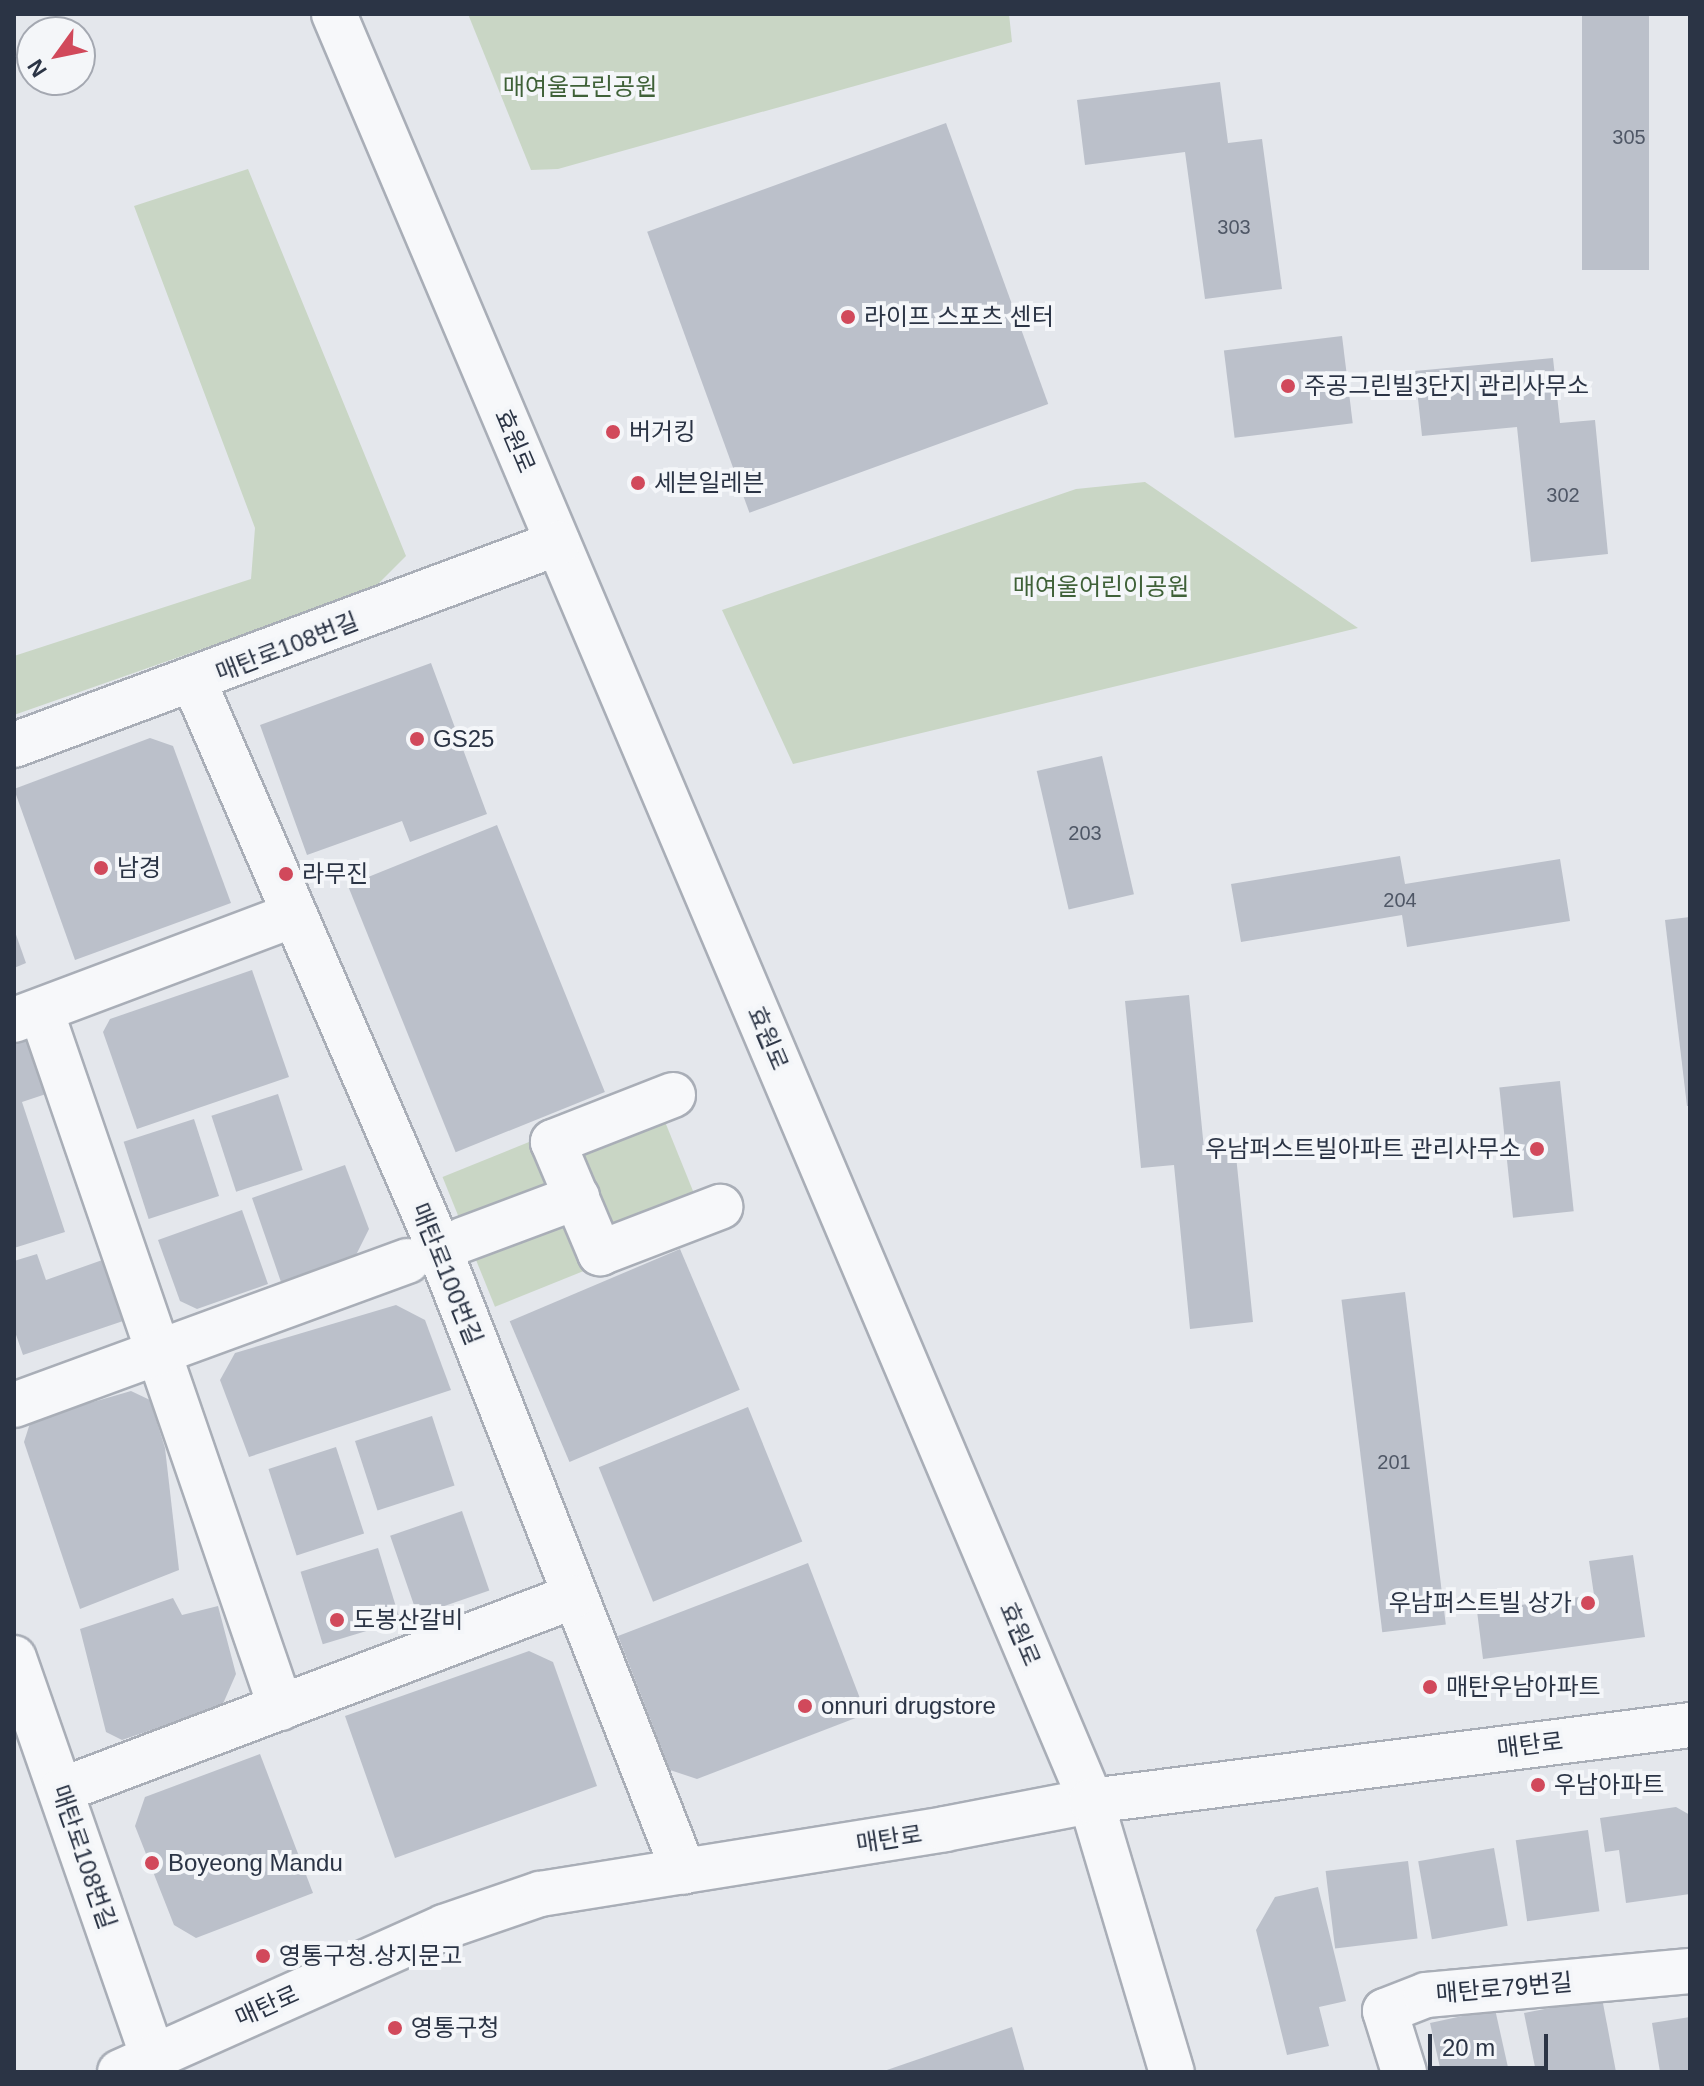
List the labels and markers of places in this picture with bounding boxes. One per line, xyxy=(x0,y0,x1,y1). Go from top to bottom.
place label: 라이프 스포츠 센터 xyxy=(864,303,1054,331)
marker: 라이프 스포츠 센터 xyxy=(839,308,857,326)
place label: 주공그린빌3단지 관리사무소 xyxy=(1304,372,1589,400)
marker: 주공그린빌3단지 관리사무소 xyxy=(1279,377,1297,395)
place label: 버거킹 xyxy=(629,418,695,446)
marker: 버거킹 xyxy=(604,423,622,441)
place label: 세븐일레븐 xyxy=(654,469,764,497)
marker: 세븐일레븐 xyxy=(629,474,647,492)
place label: GS25 xyxy=(433,725,494,753)
marker: GS25 xyxy=(408,730,426,748)
place label: 남경 xyxy=(117,854,161,882)
marker: 남경 xyxy=(92,859,110,877)
place label: 라무진 xyxy=(302,860,368,888)
marker: 라무진 xyxy=(277,865,295,883)
place label: 우남퍼스트빌아파트 관리사무소 xyxy=(1205,1135,1521,1163)
marker: 우남퍼스트빌아파트 관리사무소 xyxy=(1528,1140,1546,1158)
place label: 우남퍼스트빌 상가 xyxy=(1389,1589,1572,1617)
marker: 우남퍼스트빌 상가 xyxy=(1579,1594,1597,1612)
place label: 도봉산갈비 xyxy=(353,1606,463,1634)
marker: 도봉산갈비 xyxy=(328,1611,346,1629)
place label: 매탄우남아파트 xyxy=(1446,1673,1601,1701)
marker: 매탄우남아파트 xyxy=(1421,1678,1439,1696)
place label: onnuri drugstore xyxy=(821,1692,996,1720)
marker: onnuri drugstore xyxy=(796,1697,814,1715)
place label: 우남아파트 xyxy=(1554,1771,1664,1799)
marker: 우남아파트 xyxy=(1529,1776,1547,1794)
place label: Boyeong Mandu xyxy=(168,1849,343,1877)
marker: Boyeong Mandu xyxy=(143,1854,161,1872)
place label: 영통구청.상지문고 xyxy=(279,1942,462,1970)
marker: 영통구청.상지문고 xyxy=(254,1947,272,1965)
place label: 영통구청 xyxy=(411,2014,499,2042)
marker: 영통구청 xyxy=(386,2019,404,2037)

